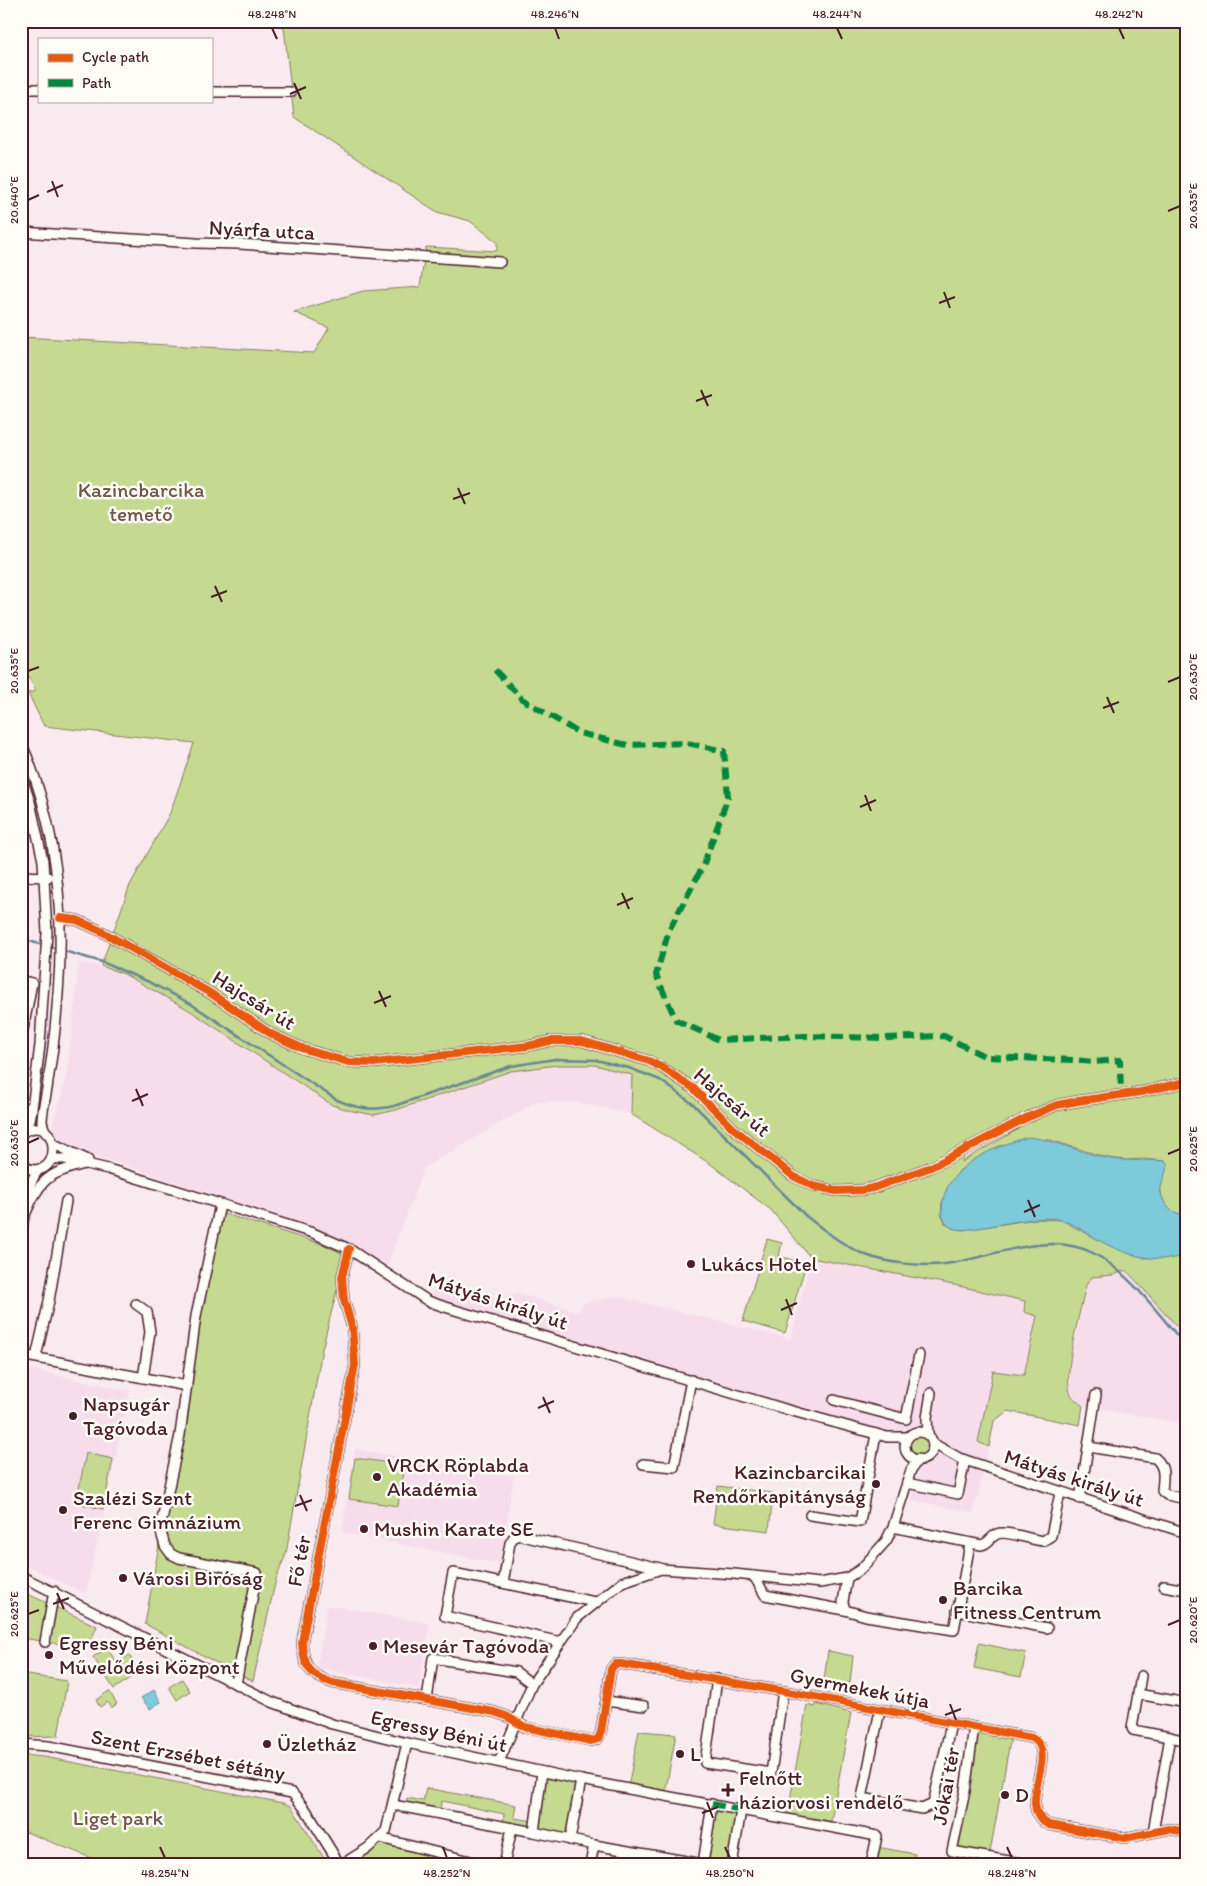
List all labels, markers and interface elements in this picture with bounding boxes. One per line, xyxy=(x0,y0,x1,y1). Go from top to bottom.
text: 48.248°N xyxy=(248,7,296,21)
text: 48.246°N xyxy=(531,7,579,21)
text: 48.244°N xyxy=(812,7,862,21)
text: 48.242°N xyxy=(1095,7,1143,21)
legend xyxy=(38,38,212,102)
text: Cycle path xyxy=(82,48,149,66)
text: Path xyxy=(82,74,111,92)
text: 20.640°E xyxy=(7,176,21,224)
text: 20.635°E xyxy=(1186,183,1200,229)
street label: Nyárfa utca xyxy=(208,214,316,245)
park label: Kazincbarcika temető xyxy=(78,477,204,526)
text: 20.635°E xyxy=(7,648,21,694)
text: 20.630°E xyxy=(1186,653,1200,701)
street label: Hajcsár út xyxy=(208,964,301,1035)
street label: Hajcsár út xyxy=(689,1062,776,1142)
text: 20.630°E xyxy=(7,1119,21,1167)
text: 20.625°E xyxy=(1186,1126,1200,1172)
place label: Lukács Hotel xyxy=(701,1251,818,1276)
marker: Lukács Hotel xyxy=(685,1258,697,1270)
street label: Mátyás király út xyxy=(425,1266,571,1335)
place label: Napsugár Tagóvoda xyxy=(83,1391,171,1440)
marker: Napsugár Tagóvoda xyxy=(67,1410,79,1422)
street label: Mátyás király út xyxy=(1001,1443,1147,1512)
place label: VRCK Röplabda Akadémia xyxy=(387,1452,529,1501)
place label: Kazincbarcikai Rendőrkapitányság xyxy=(693,1459,866,1508)
marker: VRCK Röplabda Akadémia xyxy=(371,1471,383,1483)
marker: Kazincbarcikai Rendőrkapitányság xyxy=(870,1478,882,1490)
place label: Szalézi Szent Ferenc Gimnázium xyxy=(73,1485,241,1534)
marker: Szalézi Szent Ferenc Gimnázium xyxy=(57,1504,69,1516)
place label: Mushin Karate SE xyxy=(374,1516,534,1541)
marker: Mushin Karate SE xyxy=(358,1523,370,1535)
street label: Fő tér xyxy=(281,1533,316,1589)
place label: Városi Biróság xyxy=(133,1565,263,1590)
marker: Városi Biróság xyxy=(117,1572,129,1584)
place label: Barcika Fitness Centrum xyxy=(953,1575,1101,1624)
text: 20.625°E xyxy=(7,1591,21,1637)
marker: Barcika Fitness Centrum xyxy=(937,1594,949,1606)
text: 20.620°E xyxy=(1186,1596,1200,1643)
place label: Egressy Béni Művelődési Központ xyxy=(59,1630,240,1679)
place label: Mesevár Tagóvoda xyxy=(383,1633,549,1658)
marker: Mesevár Tagóvoda xyxy=(367,1640,379,1652)
marker: Egressy Béni Művelődési Központ xyxy=(43,1649,55,1661)
street label: Gyermekek útja xyxy=(788,1662,932,1713)
street label: Egressy Béni út xyxy=(369,1704,510,1757)
street label: Szent Erzsébet sétány xyxy=(89,1723,287,1786)
place label: Üzletház xyxy=(277,1731,357,1756)
marker: Üzletház xyxy=(261,1738,273,1750)
place label: L xyxy=(690,1741,701,1766)
street label: Jókai tér xyxy=(926,1744,965,1827)
marker: L xyxy=(674,1748,686,1760)
place label: Felnőtt háziorvosi rendelő xyxy=(739,1765,903,1814)
place label: D xyxy=(1015,1782,1029,1807)
marker: Felnőtt háziorvosi rendelő xyxy=(721,1783,735,1797)
marker: D xyxy=(999,1789,1011,1801)
park label: Liget park xyxy=(73,1805,163,1830)
text: 48.254°N xyxy=(141,1866,189,1880)
text: 48.252°N xyxy=(423,1866,471,1880)
text: 48.250°N xyxy=(706,1866,754,1880)
text: 48.248°N xyxy=(988,1866,1036,1880)

